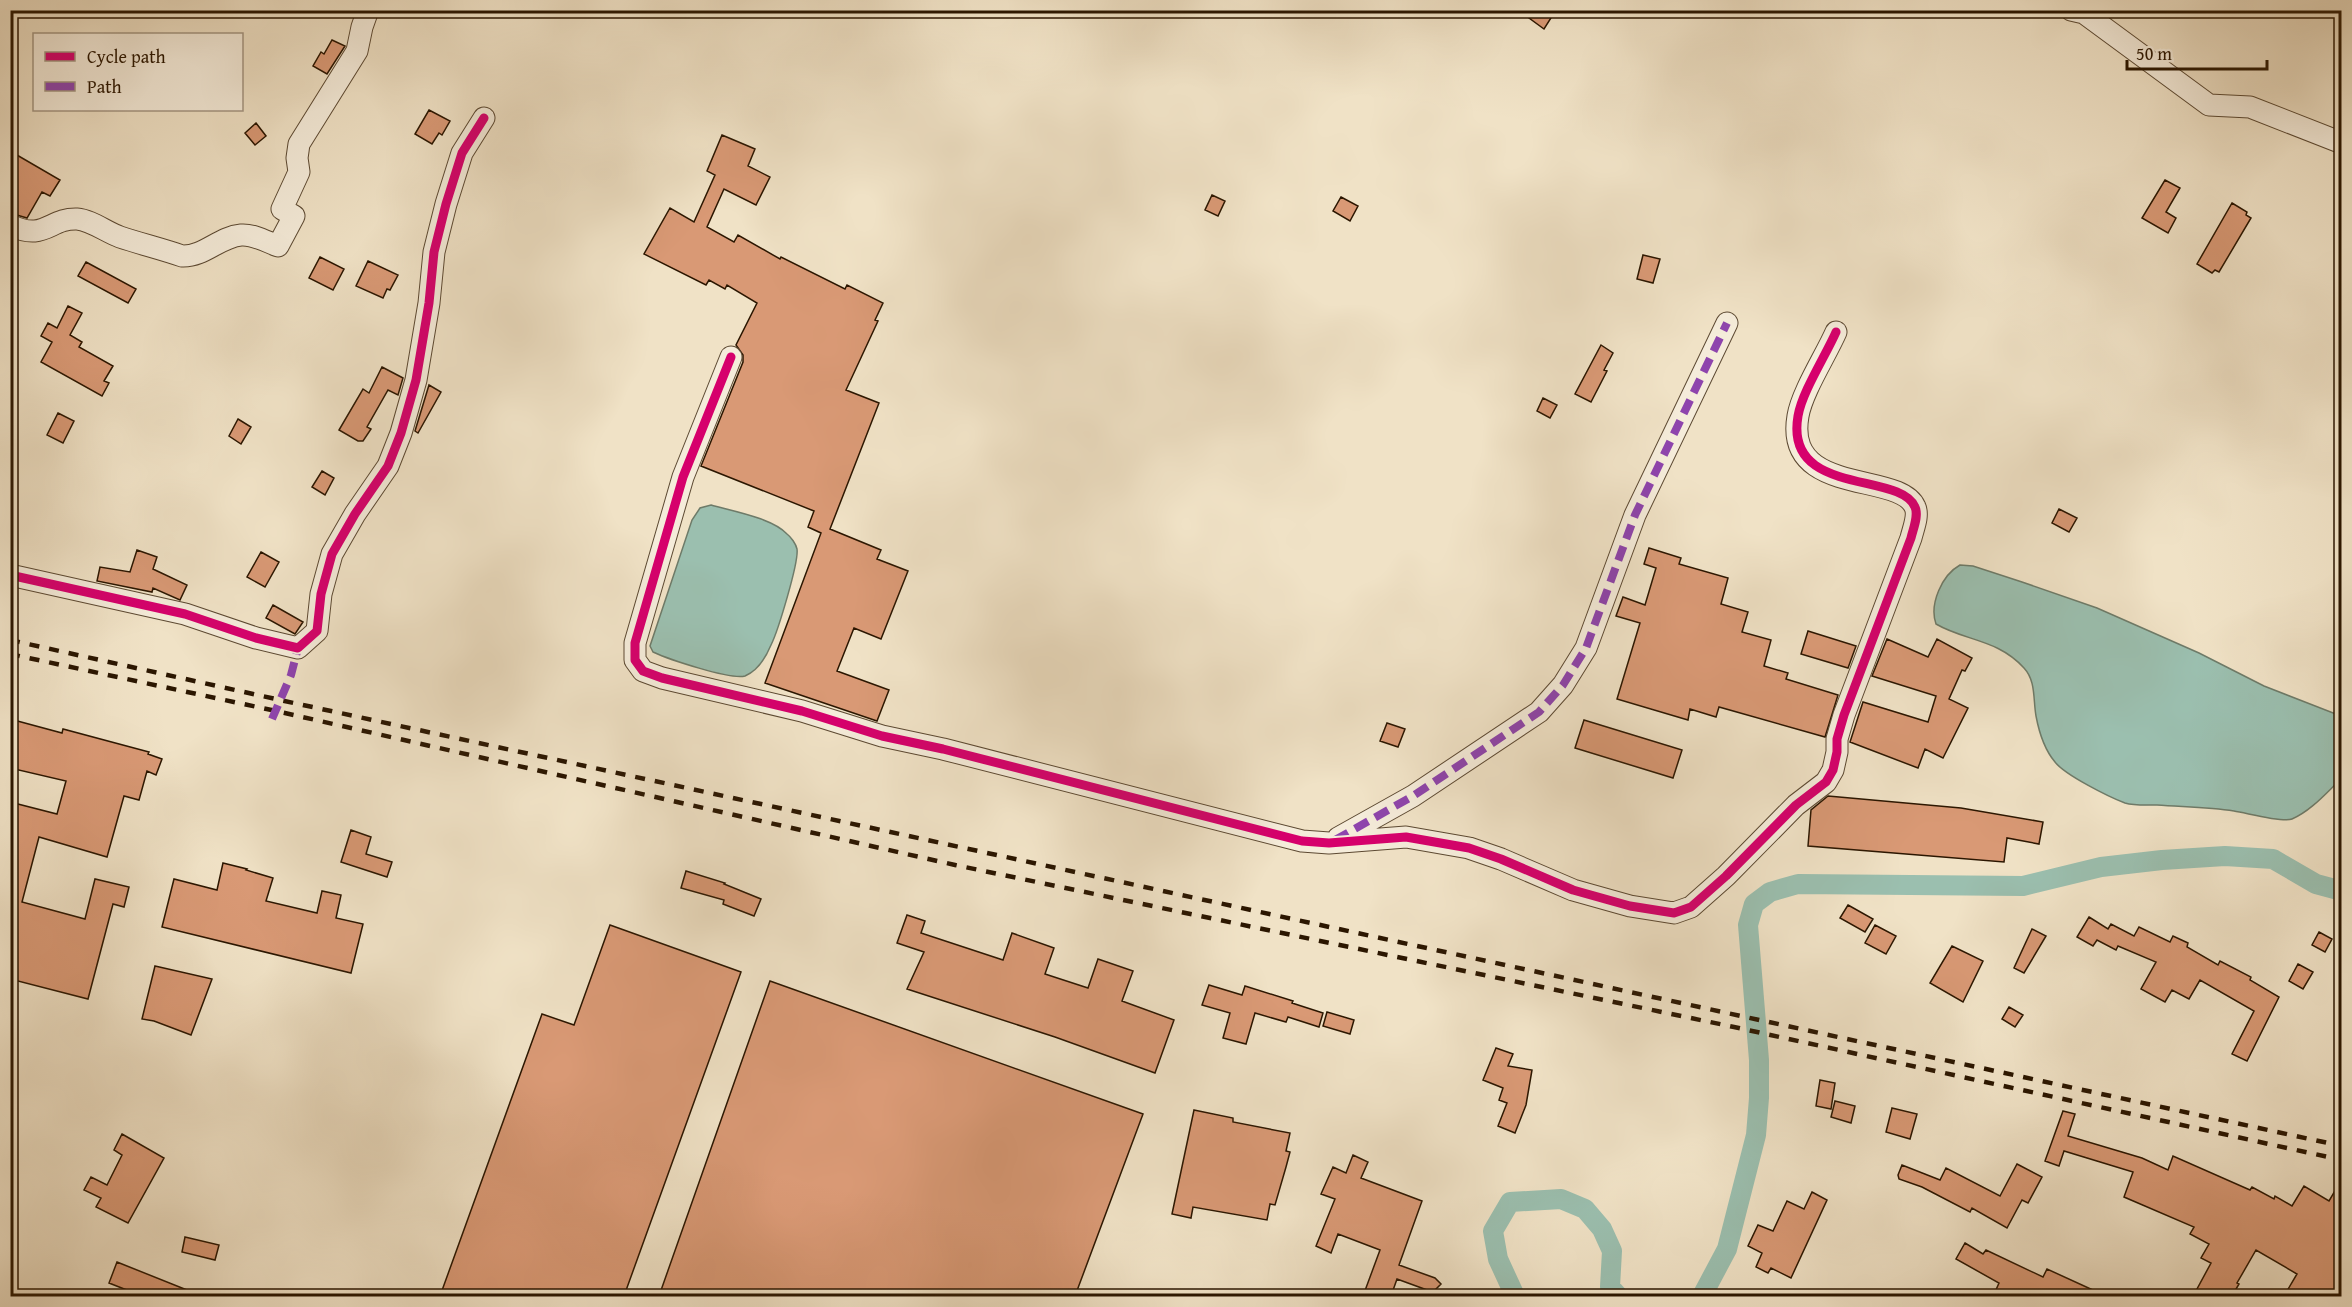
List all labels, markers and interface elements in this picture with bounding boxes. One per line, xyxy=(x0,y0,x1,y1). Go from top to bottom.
legend xyxy=(33,33,243,111)
scale bar xyxy=(2127,33,2266,71)
text: 50 m xyxy=(2136,40,2172,67)
text: Cycle path xyxy=(87,43,166,70)
text: Path xyxy=(87,73,122,100)

